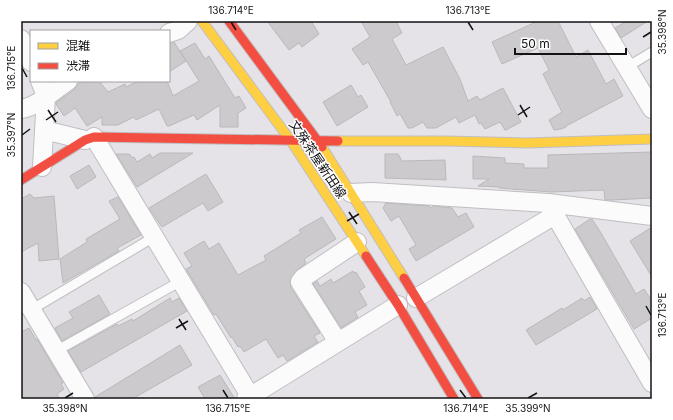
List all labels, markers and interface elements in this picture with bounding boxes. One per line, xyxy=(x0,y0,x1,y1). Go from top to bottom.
text: 136.714°E xyxy=(208,4,254,16)
text: 136.713°E xyxy=(445,4,491,16)
text: 35.398°N xyxy=(656,9,668,55)
legend xyxy=(30,30,170,82)
scale bar xyxy=(515,30,626,56)
text: 50 m xyxy=(521,36,550,51)
text: 混雑 xyxy=(66,38,90,53)
text: 136.715°E xyxy=(5,45,17,91)
text: 渋滞 xyxy=(66,58,90,73)
text: 35.397°N xyxy=(5,113,17,157)
street label: 文殊茶屋新田線 xyxy=(286,117,350,201)
text: 136.713°E xyxy=(656,292,668,338)
text: 35.398°N xyxy=(42,402,88,414)
text: 136.715°E xyxy=(205,402,251,414)
text: 136.714°E xyxy=(443,402,489,414)
text: 35.399°N xyxy=(505,402,551,414)

